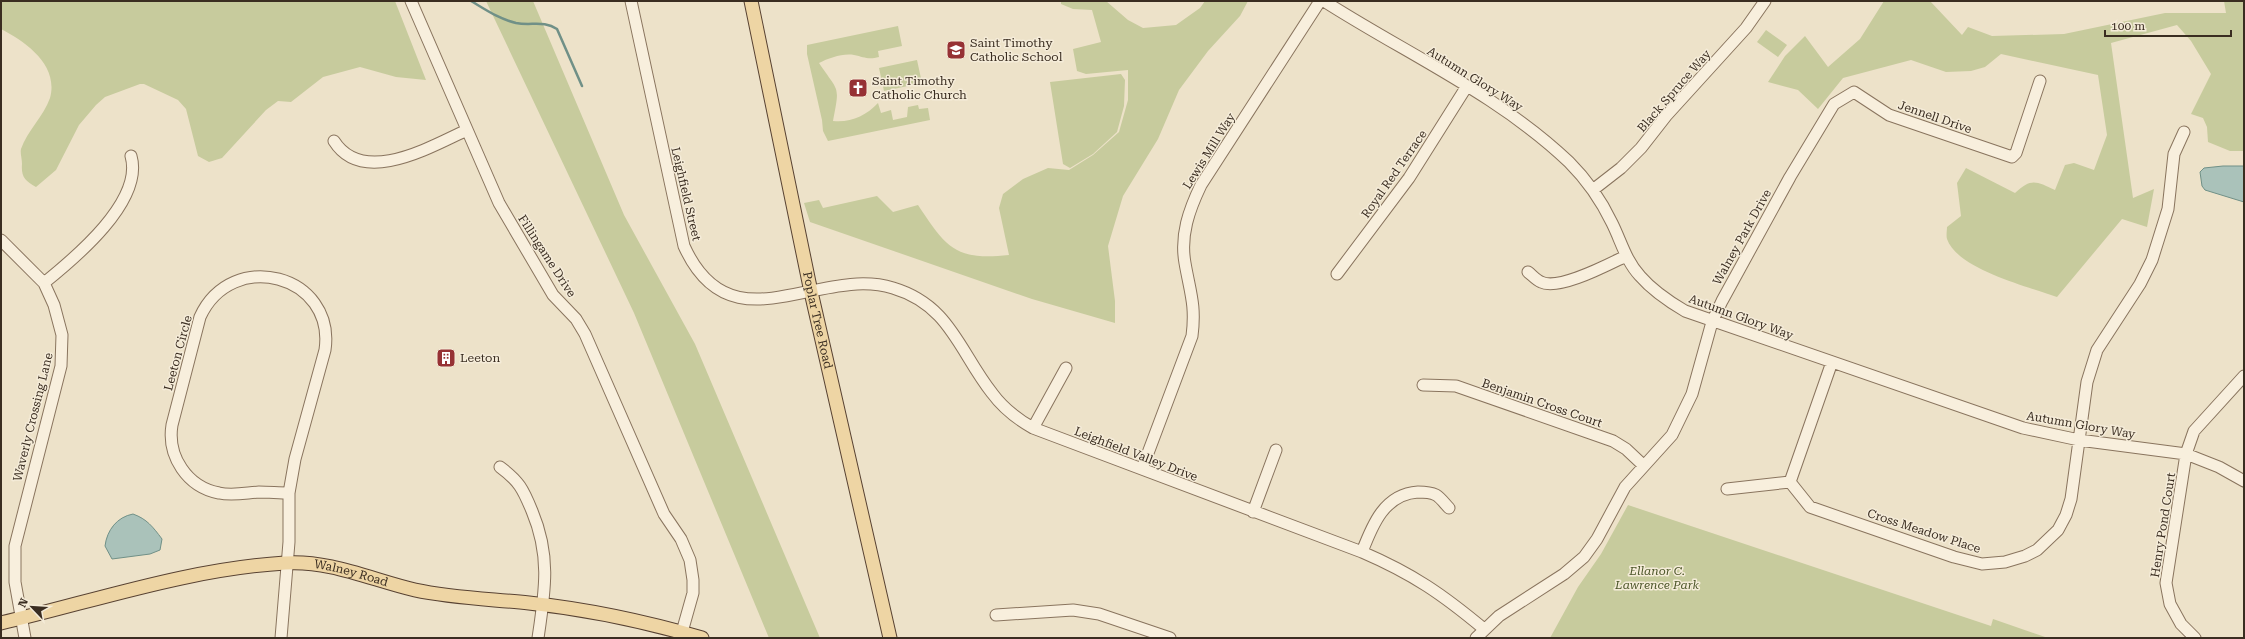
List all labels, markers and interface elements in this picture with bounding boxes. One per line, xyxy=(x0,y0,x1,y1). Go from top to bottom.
scale bar xyxy=(2105,12,2231,38)
text: 100 m xyxy=(2111,19,2145,33)
place label: Saint Timothy Catholic School xyxy=(970,36,1063,64)
school or university icon: Saint Timothy Catholic School xyxy=(945,39,967,61)
street label: Autumn Glory Way xyxy=(1425,44,1526,115)
street label: Black Spruce Way xyxy=(1634,46,1714,135)
place label: Saint Timothy Catholic Church xyxy=(872,74,967,102)
church icon: Saint Timothy Catholic Church xyxy=(847,77,869,99)
street label: Jennell Drive xyxy=(1896,98,1974,136)
street label: Lewis Mill Way xyxy=(1180,110,1239,192)
street label: Royal Red Terrace xyxy=(1358,127,1430,221)
street label: Leighfield Street xyxy=(668,146,704,243)
street label: Walney Park Drive xyxy=(1710,186,1774,287)
street label: Fillingame Drive xyxy=(515,212,579,300)
street label: Poplar Tree Road xyxy=(800,270,835,370)
street label: Autumn Glory Way xyxy=(1687,292,1796,343)
street label: Leeton Circle xyxy=(161,313,195,392)
building icon: Leeton xyxy=(435,347,457,369)
street label: Waverly Crossing Lane xyxy=(10,351,56,483)
place label: Leeton xyxy=(460,351,500,365)
street label: Benjamin Cross Court xyxy=(1480,376,1604,430)
street label: Autumn Glory Way xyxy=(2026,409,2137,442)
street label: Leighfield Valley Drive xyxy=(1072,424,1200,484)
street label: Henry Pond Court xyxy=(2148,471,2178,578)
street label: Cross Meadow Place xyxy=(1866,506,1983,556)
street label: Walney Road xyxy=(313,557,390,589)
park label: Ellanor C. Lawrence Park xyxy=(1614,564,1699,592)
north arrow xyxy=(12,587,52,627)
text: N xyxy=(16,596,31,610)

